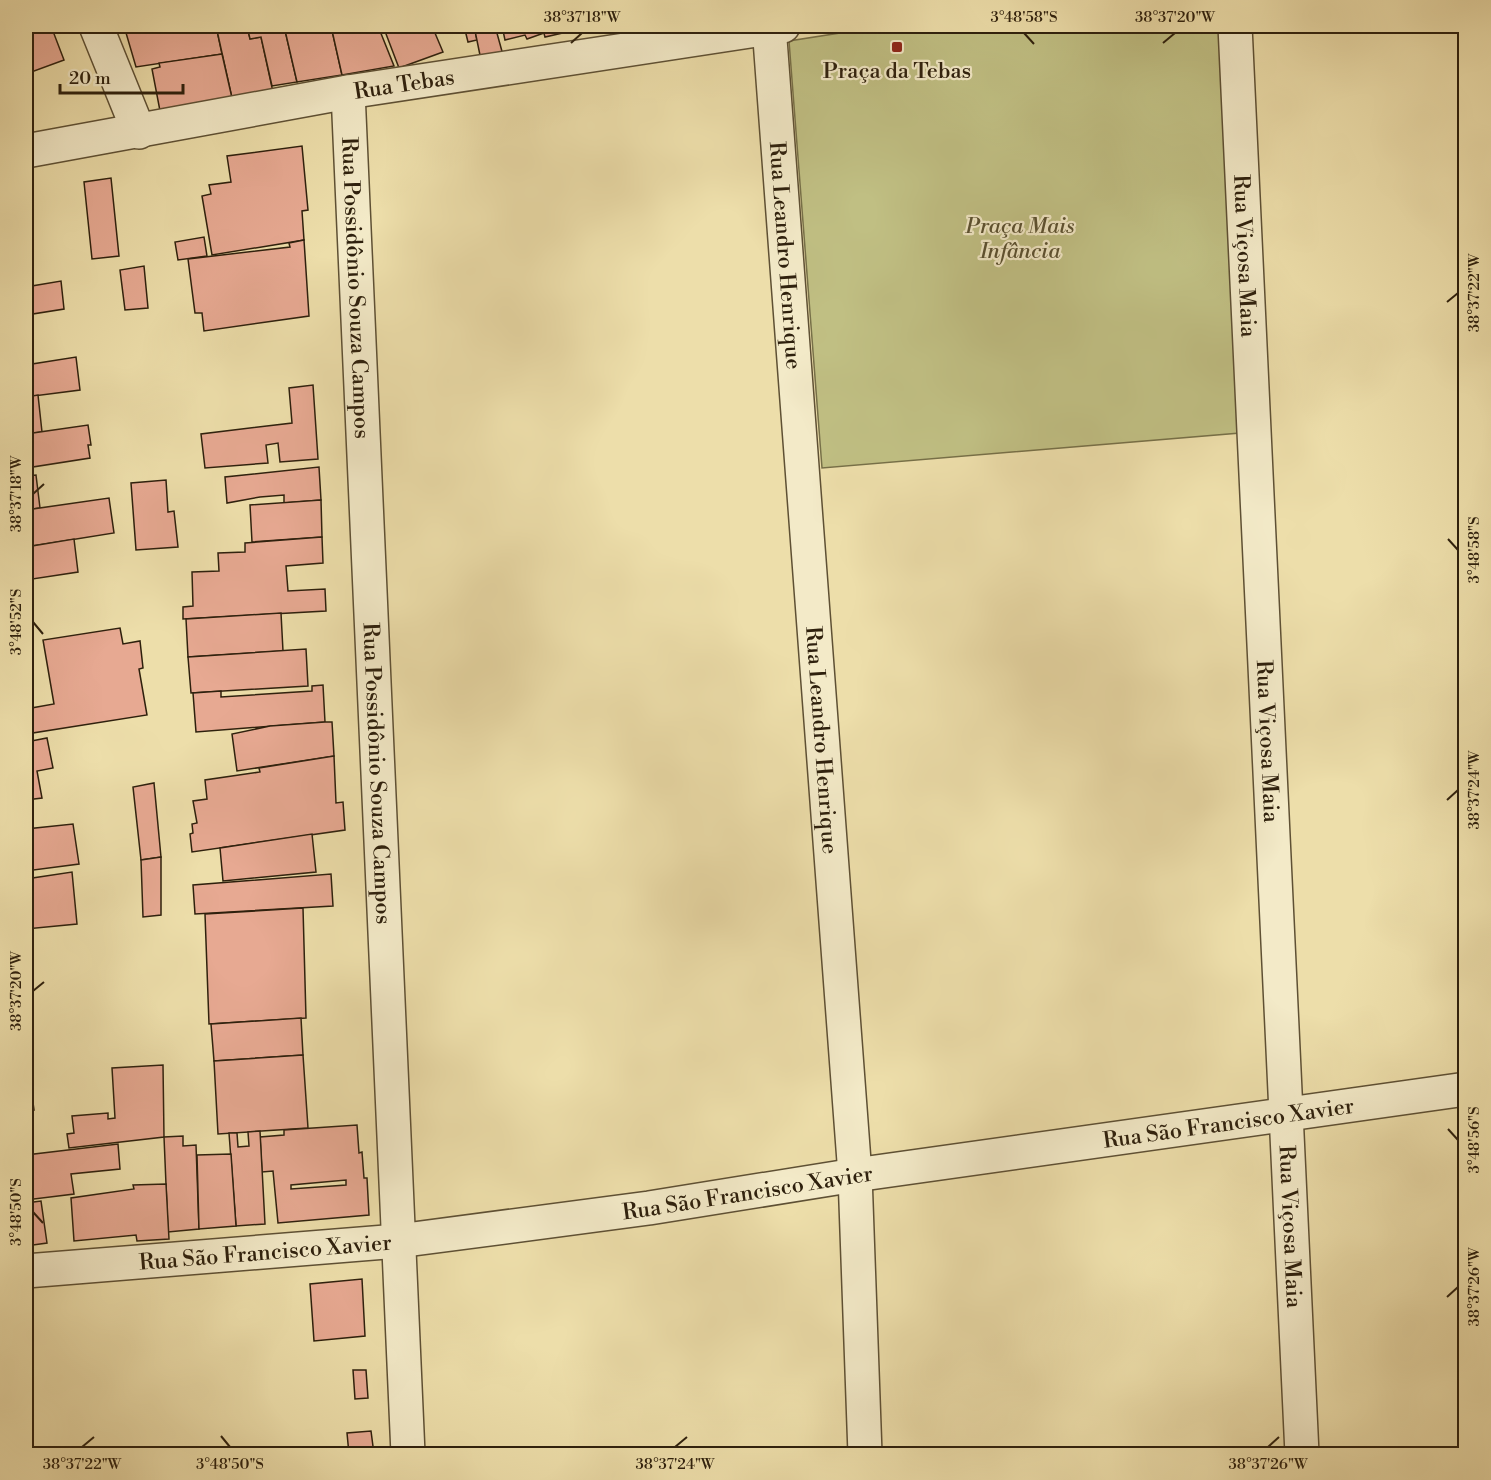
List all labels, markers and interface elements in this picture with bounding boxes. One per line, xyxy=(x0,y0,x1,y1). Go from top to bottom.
text: 38°37'18"W xyxy=(544,8,621,27)
text: 3°48'58"S xyxy=(990,8,1058,27)
text: 38°37'20"W xyxy=(1135,8,1215,27)
marker: Praça da Tebas xyxy=(890,40,904,54)
scale bar xyxy=(60,57,183,95)
place label: Praça da Tebas xyxy=(823,58,971,85)
street label: Rua Tebas xyxy=(352,64,456,106)
text: 20 m xyxy=(69,67,111,90)
street label: Rua Possidônio Souza Campos xyxy=(335,136,375,439)
street label: Rua Leandro Henrique xyxy=(763,141,807,370)
street label: Rua Viçosa Maia xyxy=(1227,174,1262,339)
park label: Praça Mais Infância xyxy=(965,213,1074,265)
text: 38°37'22"W xyxy=(1465,253,1484,332)
text: 38°37'18"W xyxy=(7,455,26,532)
text: 3°48'58"S xyxy=(1465,516,1484,584)
text: 3°48'52"S xyxy=(7,589,26,655)
street label: Rua Possidônio Souza Campos xyxy=(356,622,397,925)
street label: Rua Leandro Henrique xyxy=(799,625,843,855)
street label: Rua Viçosa Maia xyxy=(1250,659,1284,824)
text: 38°37'24"W xyxy=(1465,750,1484,829)
text: 38°37'20"W xyxy=(7,951,26,1031)
street label: Rua São Francisco Xavier xyxy=(1101,1093,1356,1155)
text: 3°48'56"S xyxy=(1465,1106,1484,1174)
street label: Rua Viçosa Maia xyxy=(1273,1145,1307,1310)
street label: Rua São Francisco Xavier xyxy=(621,1161,875,1226)
text: 3°48'50"S xyxy=(7,1178,26,1246)
street label: Rua São Francisco Xavier xyxy=(138,1230,393,1277)
text: 38°37'26"W xyxy=(1465,1247,1484,1327)
text: 38°37'22"W xyxy=(43,1455,122,1474)
text: 3°48'50"S xyxy=(196,1455,264,1474)
text: 38°37'24"W xyxy=(636,1455,715,1474)
text: 38°37'26"W xyxy=(1229,1455,1308,1474)

